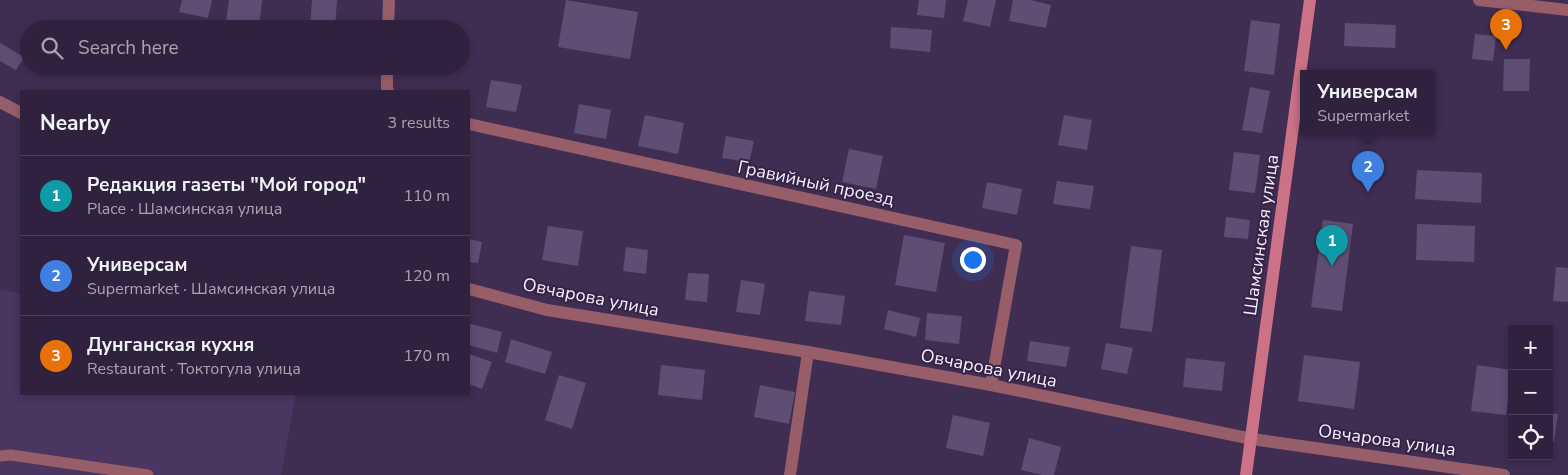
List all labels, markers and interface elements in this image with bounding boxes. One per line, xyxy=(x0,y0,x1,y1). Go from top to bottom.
pin: 3 xyxy=(1490,9,1522,50)
search box xyxy=(20,20,470,75)
icon: search xyxy=(38,34,66,62)
text: Search here xyxy=(78,35,179,61)
popup xyxy=(1300,70,1435,135)
text: Универсам xyxy=(1317,79,1418,105)
text: Supermarket xyxy=(1317,105,1409,127)
text: Nearby xyxy=(40,109,110,137)
text: 3 results xyxy=(388,112,450,134)
pin: 2 xyxy=(1352,151,1384,192)
street label: Шамсинская улица xyxy=(1238,153,1284,317)
street label: Гравийный проезд xyxy=(736,155,897,211)
text: Редакция газеты "Мой город" xyxy=(87,172,366,198)
text: 1 xyxy=(51,185,61,207)
text: 110 m xyxy=(403,185,450,207)
text: Place · Шамсинская улица xyxy=(87,198,282,220)
pin: 1 xyxy=(1316,225,1348,266)
your location xyxy=(960,247,986,273)
text: Универсам xyxy=(87,252,188,278)
text: 2 xyxy=(51,265,61,287)
text: 120 m xyxy=(403,265,450,287)
street label: Овчарова улица xyxy=(521,272,661,322)
text: Supermarket · Шамсинская улица xyxy=(87,278,335,300)
map controls xyxy=(1508,325,1553,460)
button: + xyxy=(1508,325,1553,370)
text: Дунганская кухня xyxy=(87,332,254,358)
street label: Овчарова улица xyxy=(919,343,1059,393)
text: 3 xyxy=(51,345,61,367)
text: 170 m xyxy=(403,345,450,367)
text: Restaurant · Токтогула улица xyxy=(87,358,301,380)
button: − xyxy=(1508,370,1553,415)
button: locate xyxy=(1508,415,1553,460)
street label: Овчарова улица xyxy=(1317,418,1457,462)

